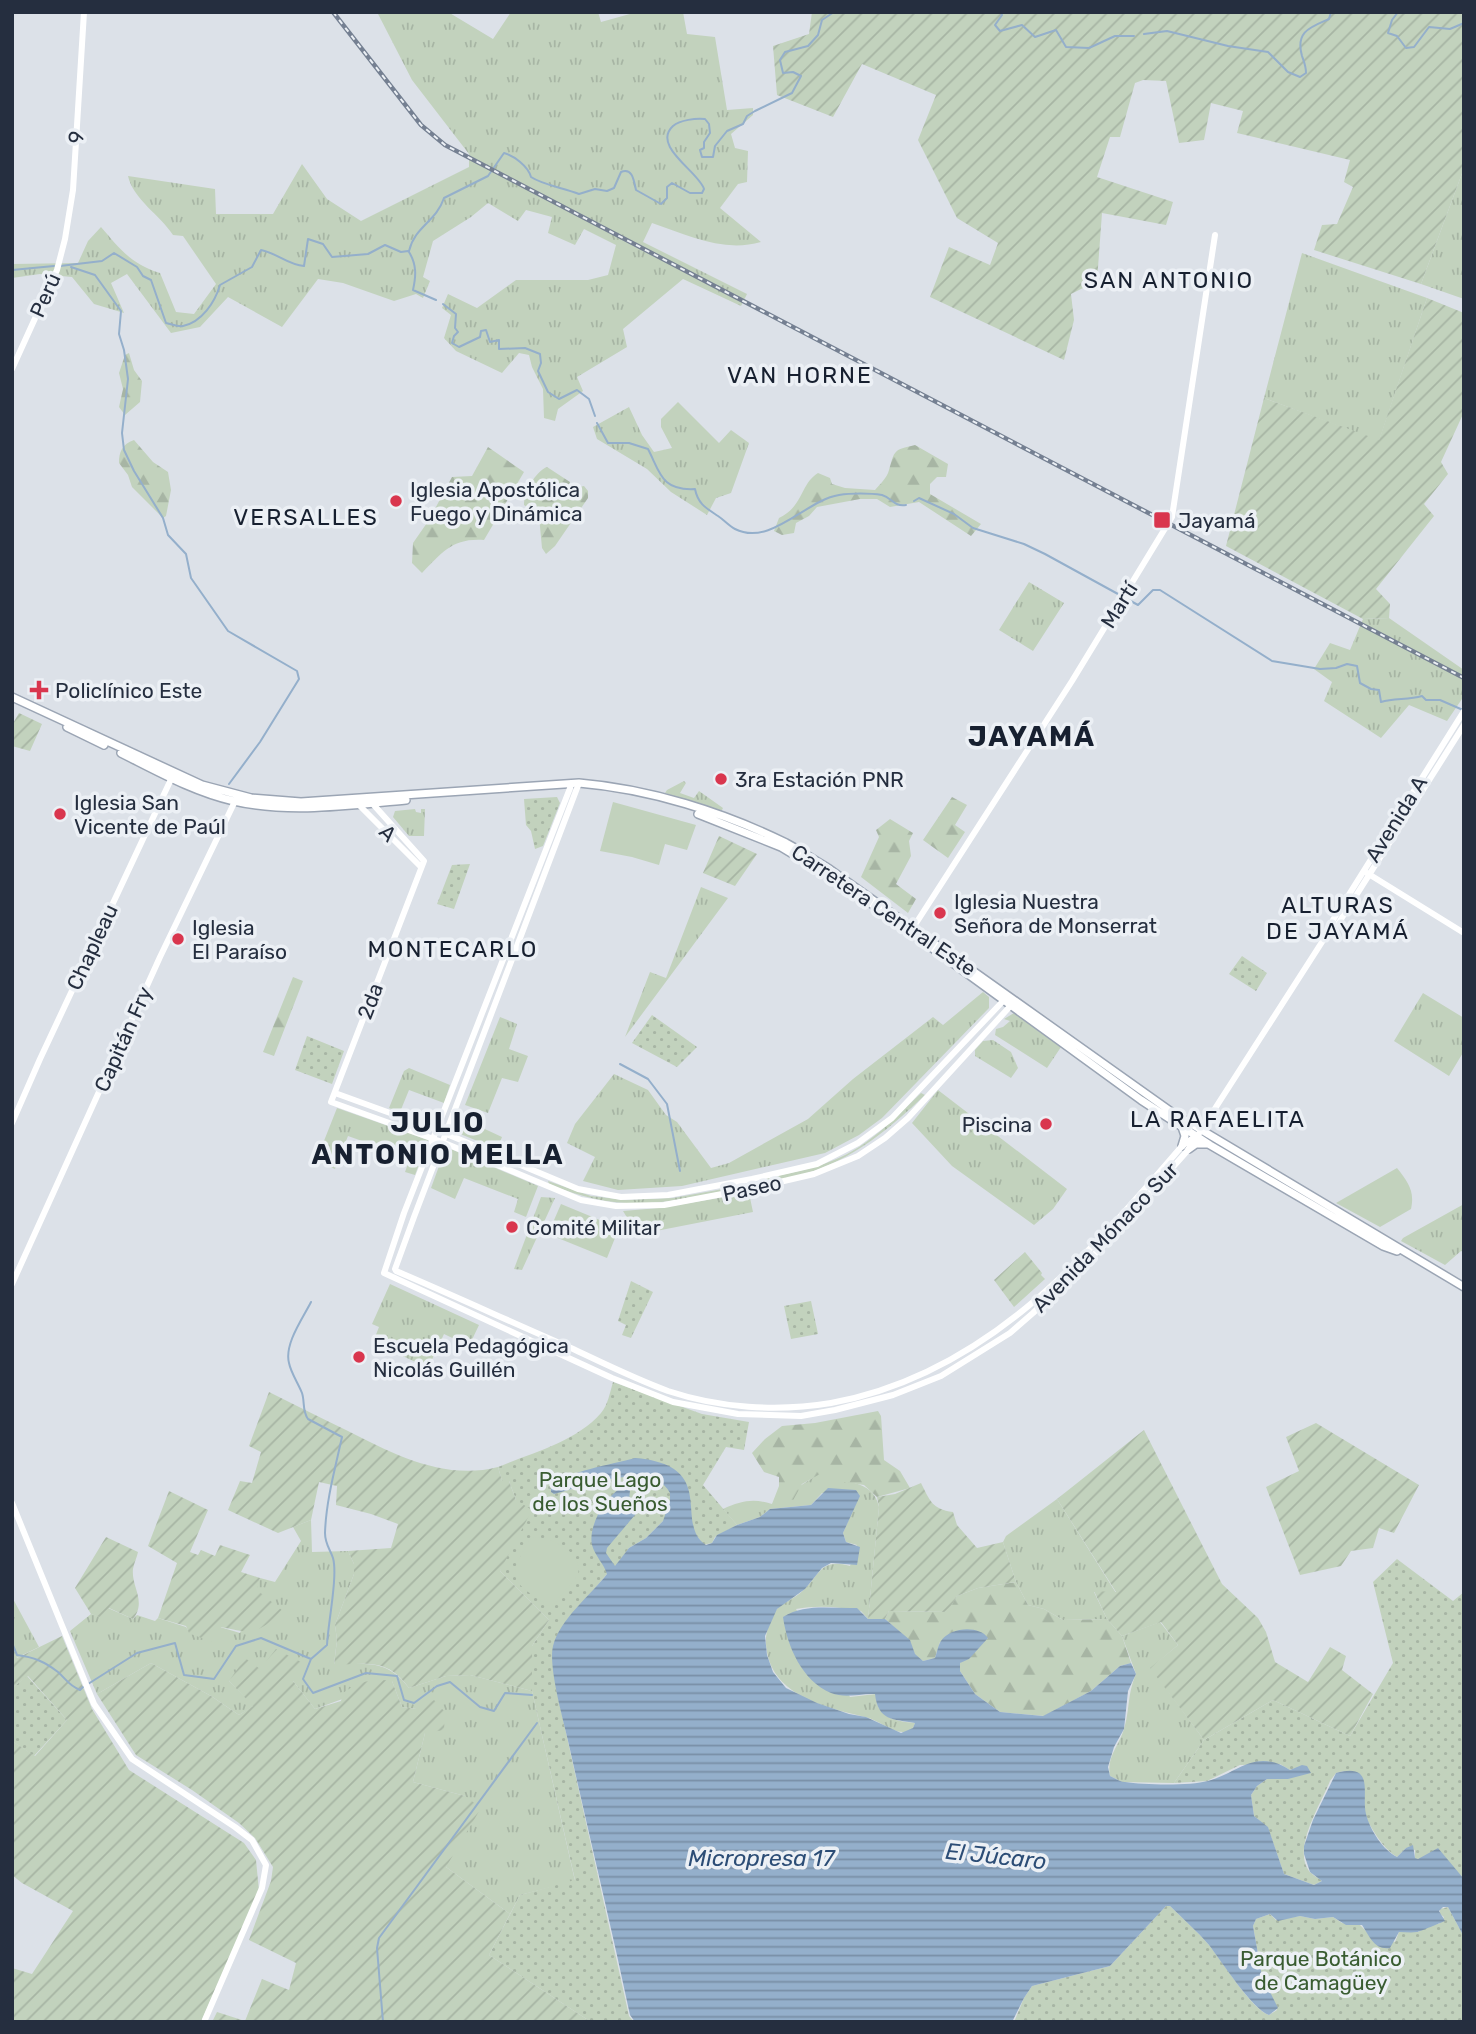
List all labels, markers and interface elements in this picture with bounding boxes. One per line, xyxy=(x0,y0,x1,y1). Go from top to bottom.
street label: 9 xyxy=(63,130,89,144)
district label: SAN ANTONIO xyxy=(1084,266,1254,294)
street label: Perú xyxy=(24,269,66,321)
district label: VAN HORNE xyxy=(727,361,873,389)
place label: Iglesia Apostólica Fuego y Dinámica xyxy=(410,477,583,526)
marker: Iglesia Apostólica Fuego y Dinámica xyxy=(388,493,404,509)
district label: VERSALLES xyxy=(233,503,379,531)
place label: Jayamá xyxy=(1178,508,1256,533)
marker: Jayamá xyxy=(1152,510,1172,530)
street label: Martí xyxy=(1095,577,1143,633)
place label: Policlínico Este xyxy=(55,678,202,703)
marker: Policlínico Este xyxy=(29,680,49,700)
district label: JAYAMÁ xyxy=(968,720,1096,753)
place label: 3ra Estación PNR xyxy=(735,767,904,792)
marker: 3ra Estación PNR xyxy=(713,771,729,787)
street label: Avenida A xyxy=(1360,771,1432,867)
place label: Iglesia San Vicente de Paúl xyxy=(74,790,226,839)
marker: Iglesia San Vicente de Paúl xyxy=(52,806,68,822)
street label: A xyxy=(374,819,402,847)
street label: Carretera Central Este xyxy=(787,839,981,981)
place label: Iglesia Nuestra Señora de Monserrat xyxy=(954,889,1157,938)
district label: ALTURAS DE JAYAMÁ xyxy=(1266,891,1410,945)
street label: Chapleau xyxy=(61,900,123,994)
marker: Iglesia Nuestra Señora de Monserrat xyxy=(932,905,948,921)
place label: Iglesia El Paraíso xyxy=(192,915,287,964)
marker: Iglesia El Paraíso xyxy=(170,931,186,947)
district label: MONTECARLO xyxy=(368,935,538,963)
street label: 2da xyxy=(352,980,388,1022)
street label: Capitán Fry xyxy=(89,982,157,1095)
district label: LA RAFAELITA xyxy=(1130,1105,1306,1133)
district label: JULIO ANTONIO MELLA xyxy=(311,1106,565,1171)
place label: Piscina xyxy=(962,1112,1032,1137)
marker: Piscina xyxy=(1038,1116,1054,1132)
street label: Avenida Mónaco Sur xyxy=(1027,1157,1183,1317)
street label: Paseo xyxy=(720,1170,784,1206)
place label: Comité Militar xyxy=(526,1215,661,1240)
marker: Comité Militar xyxy=(504,1219,520,1235)
place label: Escuela Pedagógica Nicolás Guillén xyxy=(373,1333,569,1382)
marker: Escuela Pedagógica Nicolás Guillén xyxy=(351,1349,367,1365)
park label: Parque Lago de los Sueños xyxy=(532,1467,668,1516)
water label: El Júcaro xyxy=(944,1837,1048,1875)
water label: Micropresa 17 xyxy=(688,1844,836,1872)
park label: Parque Botánico de Camagüey xyxy=(1240,1946,1402,1995)

